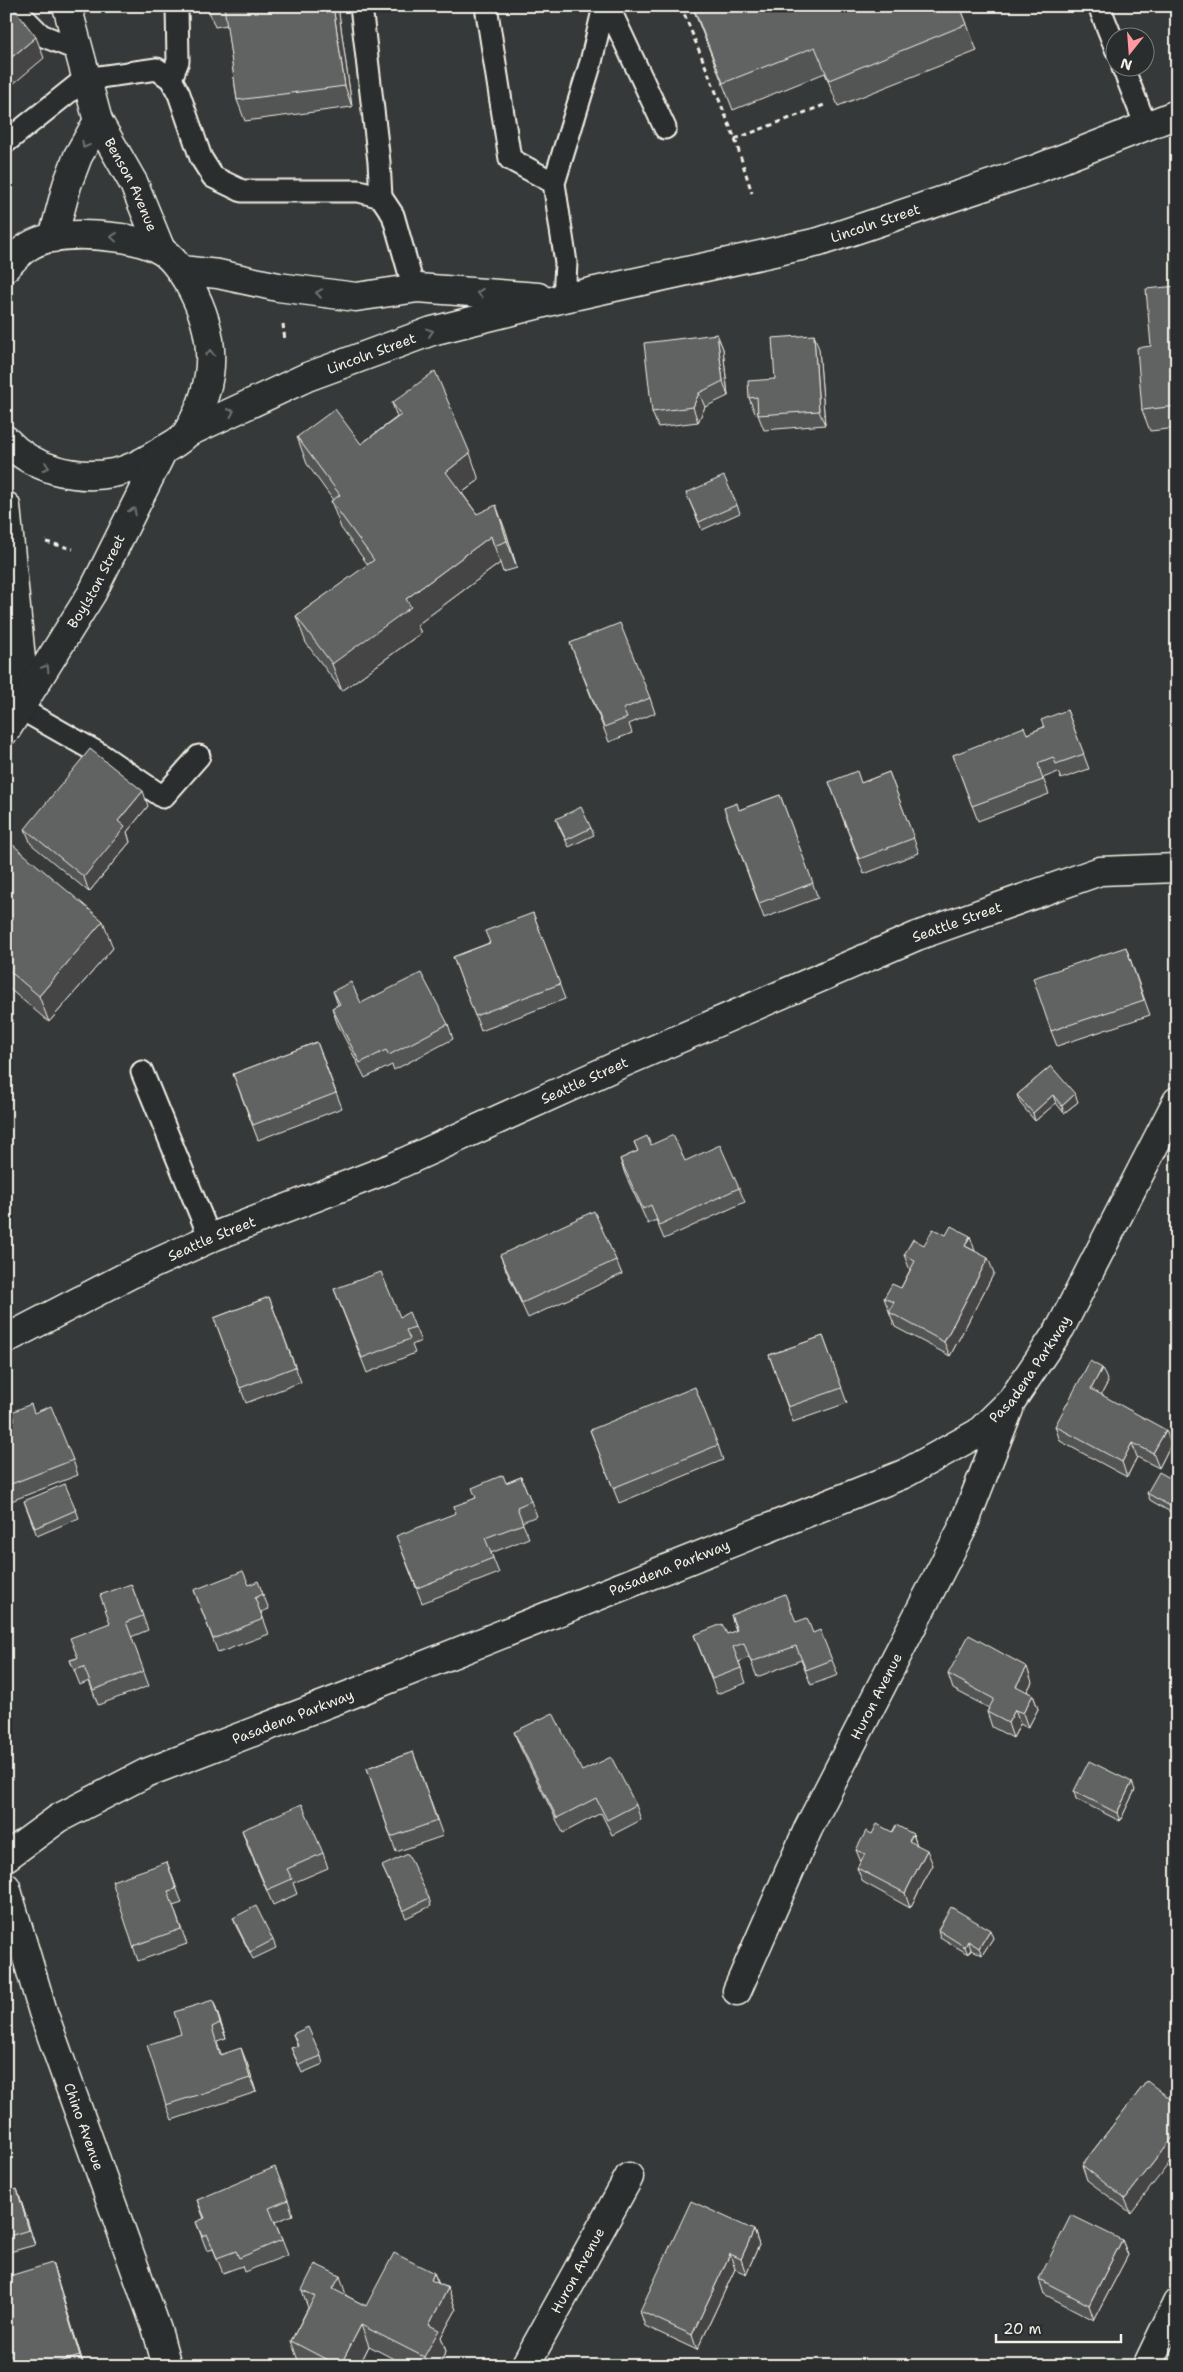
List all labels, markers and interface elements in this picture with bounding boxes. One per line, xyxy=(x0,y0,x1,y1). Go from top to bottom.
north arrow xyxy=(1106,28,1156,78)
text: N xyxy=(1118,54,1134,75)
street label: Benson Avenue xyxy=(100,134,161,234)
one-way arrow xyxy=(81,139,91,148)
street label: Lincoln Street xyxy=(828,200,922,247)
one-way arrow xyxy=(110,232,118,243)
one-way arrow xyxy=(476,287,484,298)
one-way arrow xyxy=(315,288,323,298)
one-way arrow xyxy=(426,327,434,337)
street label: Lincoln Street xyxy=(324,329,418,378)
one-way arrow xyxy=(205,349,215,357)
one-way arrow xyxy=(226,408,235,419)
one-way arrow xyxy=(42,461,50,471)
one-way arrow xyxy=(127,507,137,516)
street label: Boylston Street xyxy=(63,531,129,632)
one-way arrow xyxy=(40,664,50,673)
street label: Seattle Street xyxy=(909,898,1004,946)
street label: Seattle Street xyxy=(538,1053,631,1108)
street label: Seattle Street xyxy=(165,1212,258,1265)
street label: Pasadena Parkway xyxy=(985,1312,1074,1427)
street label: Pasadena Parkway xyxy=(606,1535,732,1600)
street label: Huron Avenue xyxy=(846,1650,906,1743)
street label: Pasadena Parkway xyxy=(230,1685,356,1748)
street label: Chino Avenue xyxy=(60,2080,108,2173)
street label: Huron Avenue xyxy=(547,2224,608,2317)
scale bar xyxy=(996,2312,1120,2344)
text: 20 m xyxy=(1003,2319,1042,2339)

